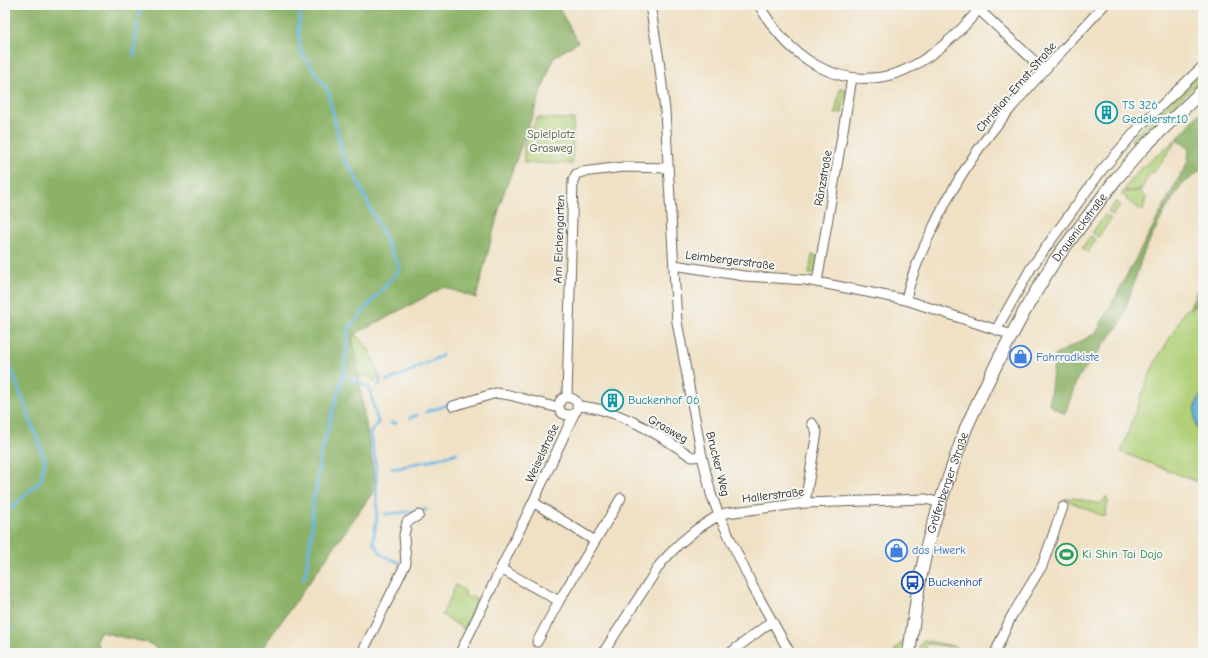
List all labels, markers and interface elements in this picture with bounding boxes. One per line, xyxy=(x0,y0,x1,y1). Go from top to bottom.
street label: Christian-Ernst-Straße xyxy=(973,39,1059,135)
place label: TS 326 Gedelerstr.10 xyxy=(1122,98,1188,126)
building icon: TS 326 Gedelerstr.10 xyxy=(1094,99,1120,125)
park label: Spielplatz Grasweg xyxy=(527,127,576,155)
street label: Ränzstraße xyxy=(811,149,835,207)
street label: Drausnickstraße xyxy=(1049,190,1110,264)
street label: Am Eichengarten xyxy=(550,194,568,284)
street label: Leimbergerstraße xyxy=(685,248,775,272)
shop icon: Fahrradkiste xyxy=(1008,344,1034,370)
place label: Fahrradkiste xyxy=(1036,350,1099,364)
building icon: Buckenhof 06 xyxy=(600,387,626,413)
place label: Buckenhof 06 xyxy=(628,393,699,407)
street label: Grasweg xyxy=(646,412,690,446)
street label: Weiselstraße xyxy=(522,421,562,485)
street label: Brucker Weg xyxy=(703,430,733,498)
street label: Gräfenberger Straße xyxy=(924,430,971,535)
street label: Hallerstraße xyxy=(741,484,805,506)
shop icon: das Hwerk xyxy=(884,537,910,563)
sports icon: Ki Shin Tai Dojo xyxy=(1054,541,1080,567)
place label: das Hwerk xyxy=(912,543,966,557)
place label: Ki Shin Tai Dojo xyxy=(1082,547,1163,561)
bus stop icon: Buckenhof xyxy=(899,569,925,595)
place label: Buckenhof xyxy=(928,575,982,589)

